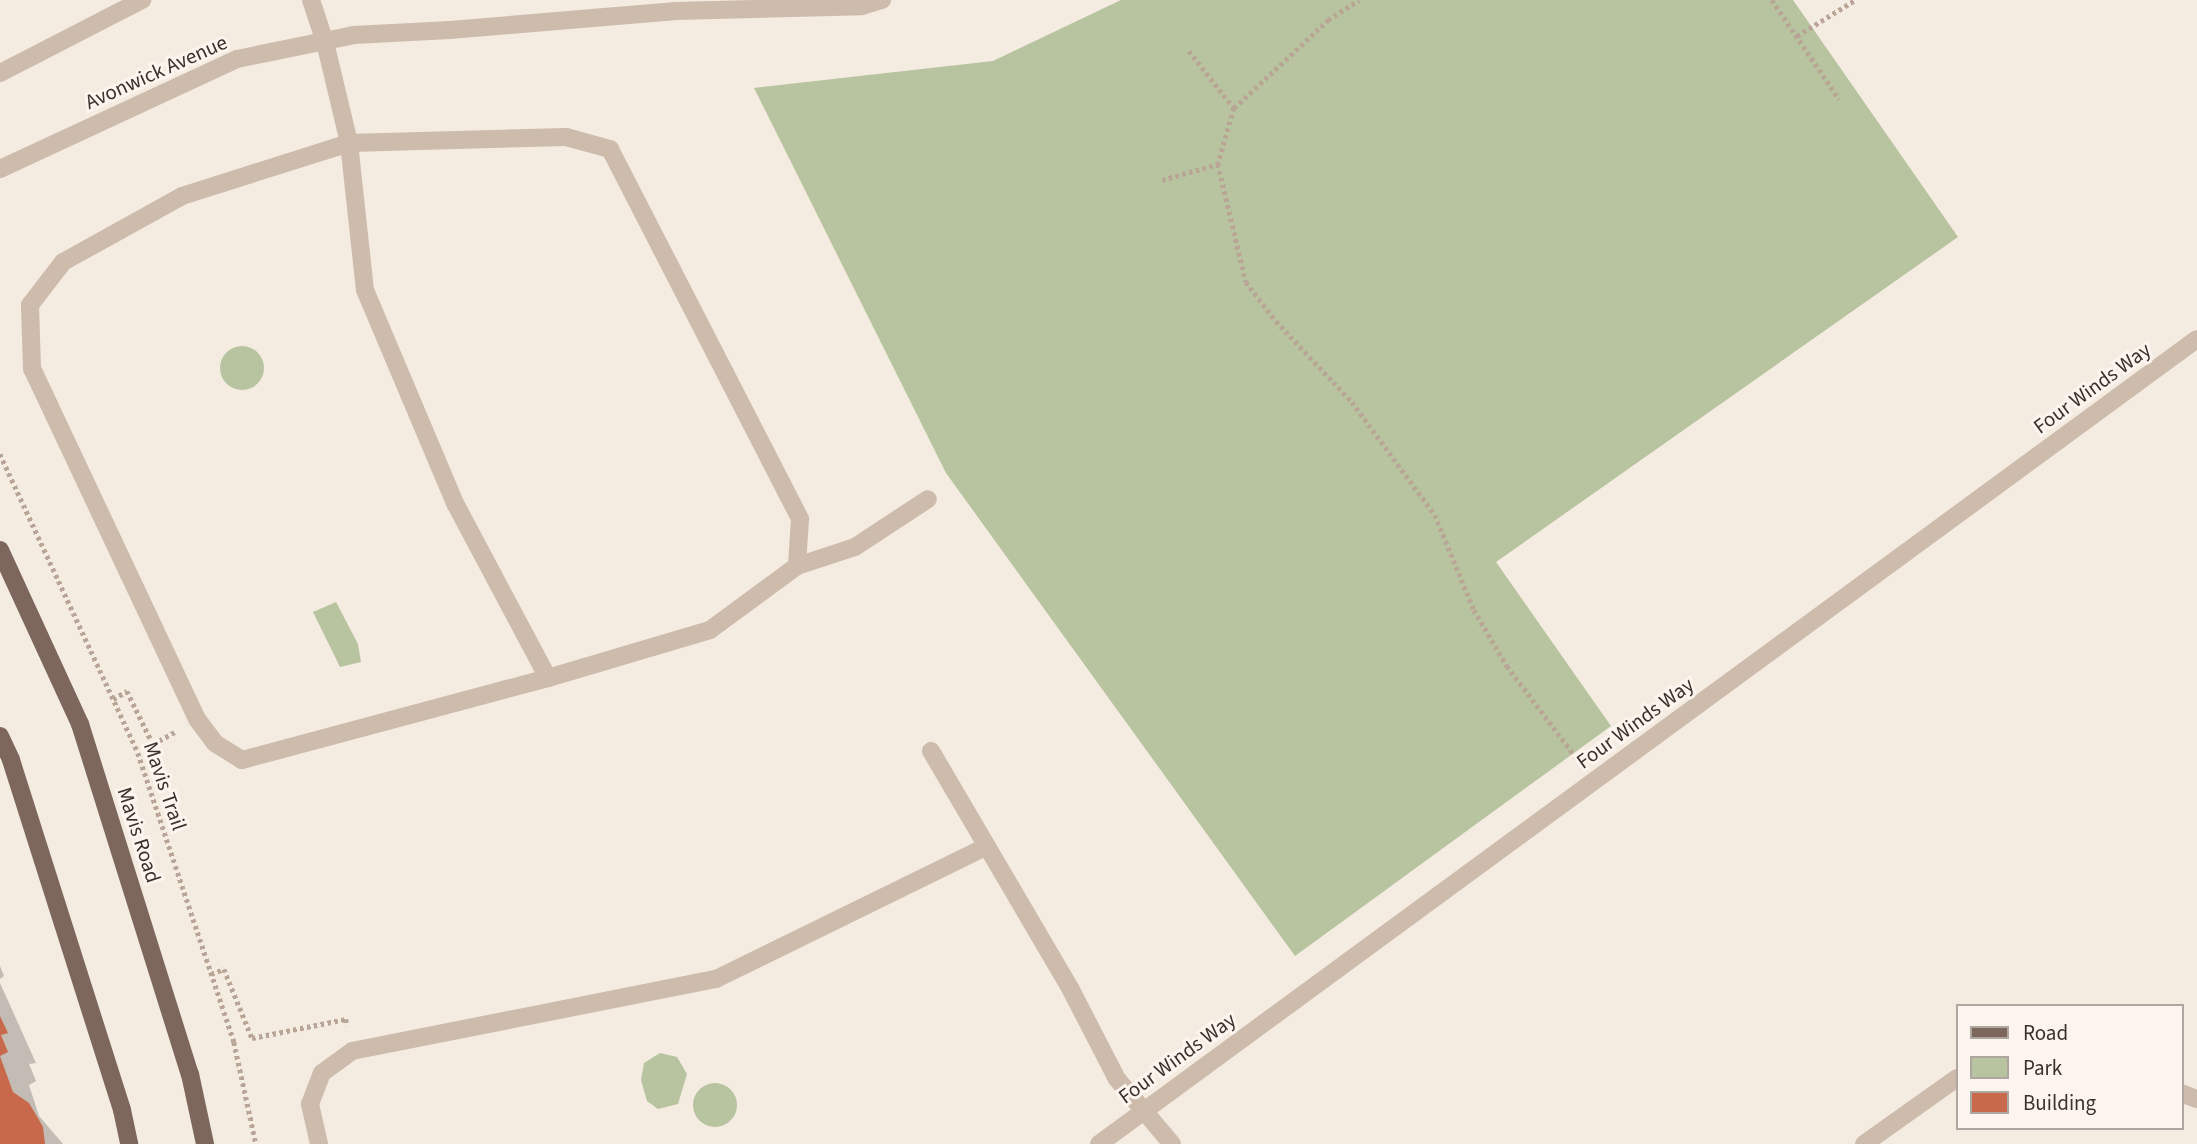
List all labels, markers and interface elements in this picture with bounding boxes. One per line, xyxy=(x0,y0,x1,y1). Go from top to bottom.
street label: Avonwick Avenue xyxy=(81,29,231,115)
street label: Four Winds Way xyxy=(2028,337,2156,439)
street label: Four Winds Way xyxy=(1571,672,1699,774)
street label: Mavis Trail xyxy=(138,738,192,834)
street label: Mavis Road xyxy=(112,784,166,886)
legend xyxy=(1955,1004,2183,1130)
street label: Four Winds Way xyxy=(1113,1007,1241,1109)
text: Road xyxy=(2023,1018,2068,1048)
text: Park xyxy=(2023,1053,2062,1083)
text: Building xyxy=(2023,1088,2096,1118)

